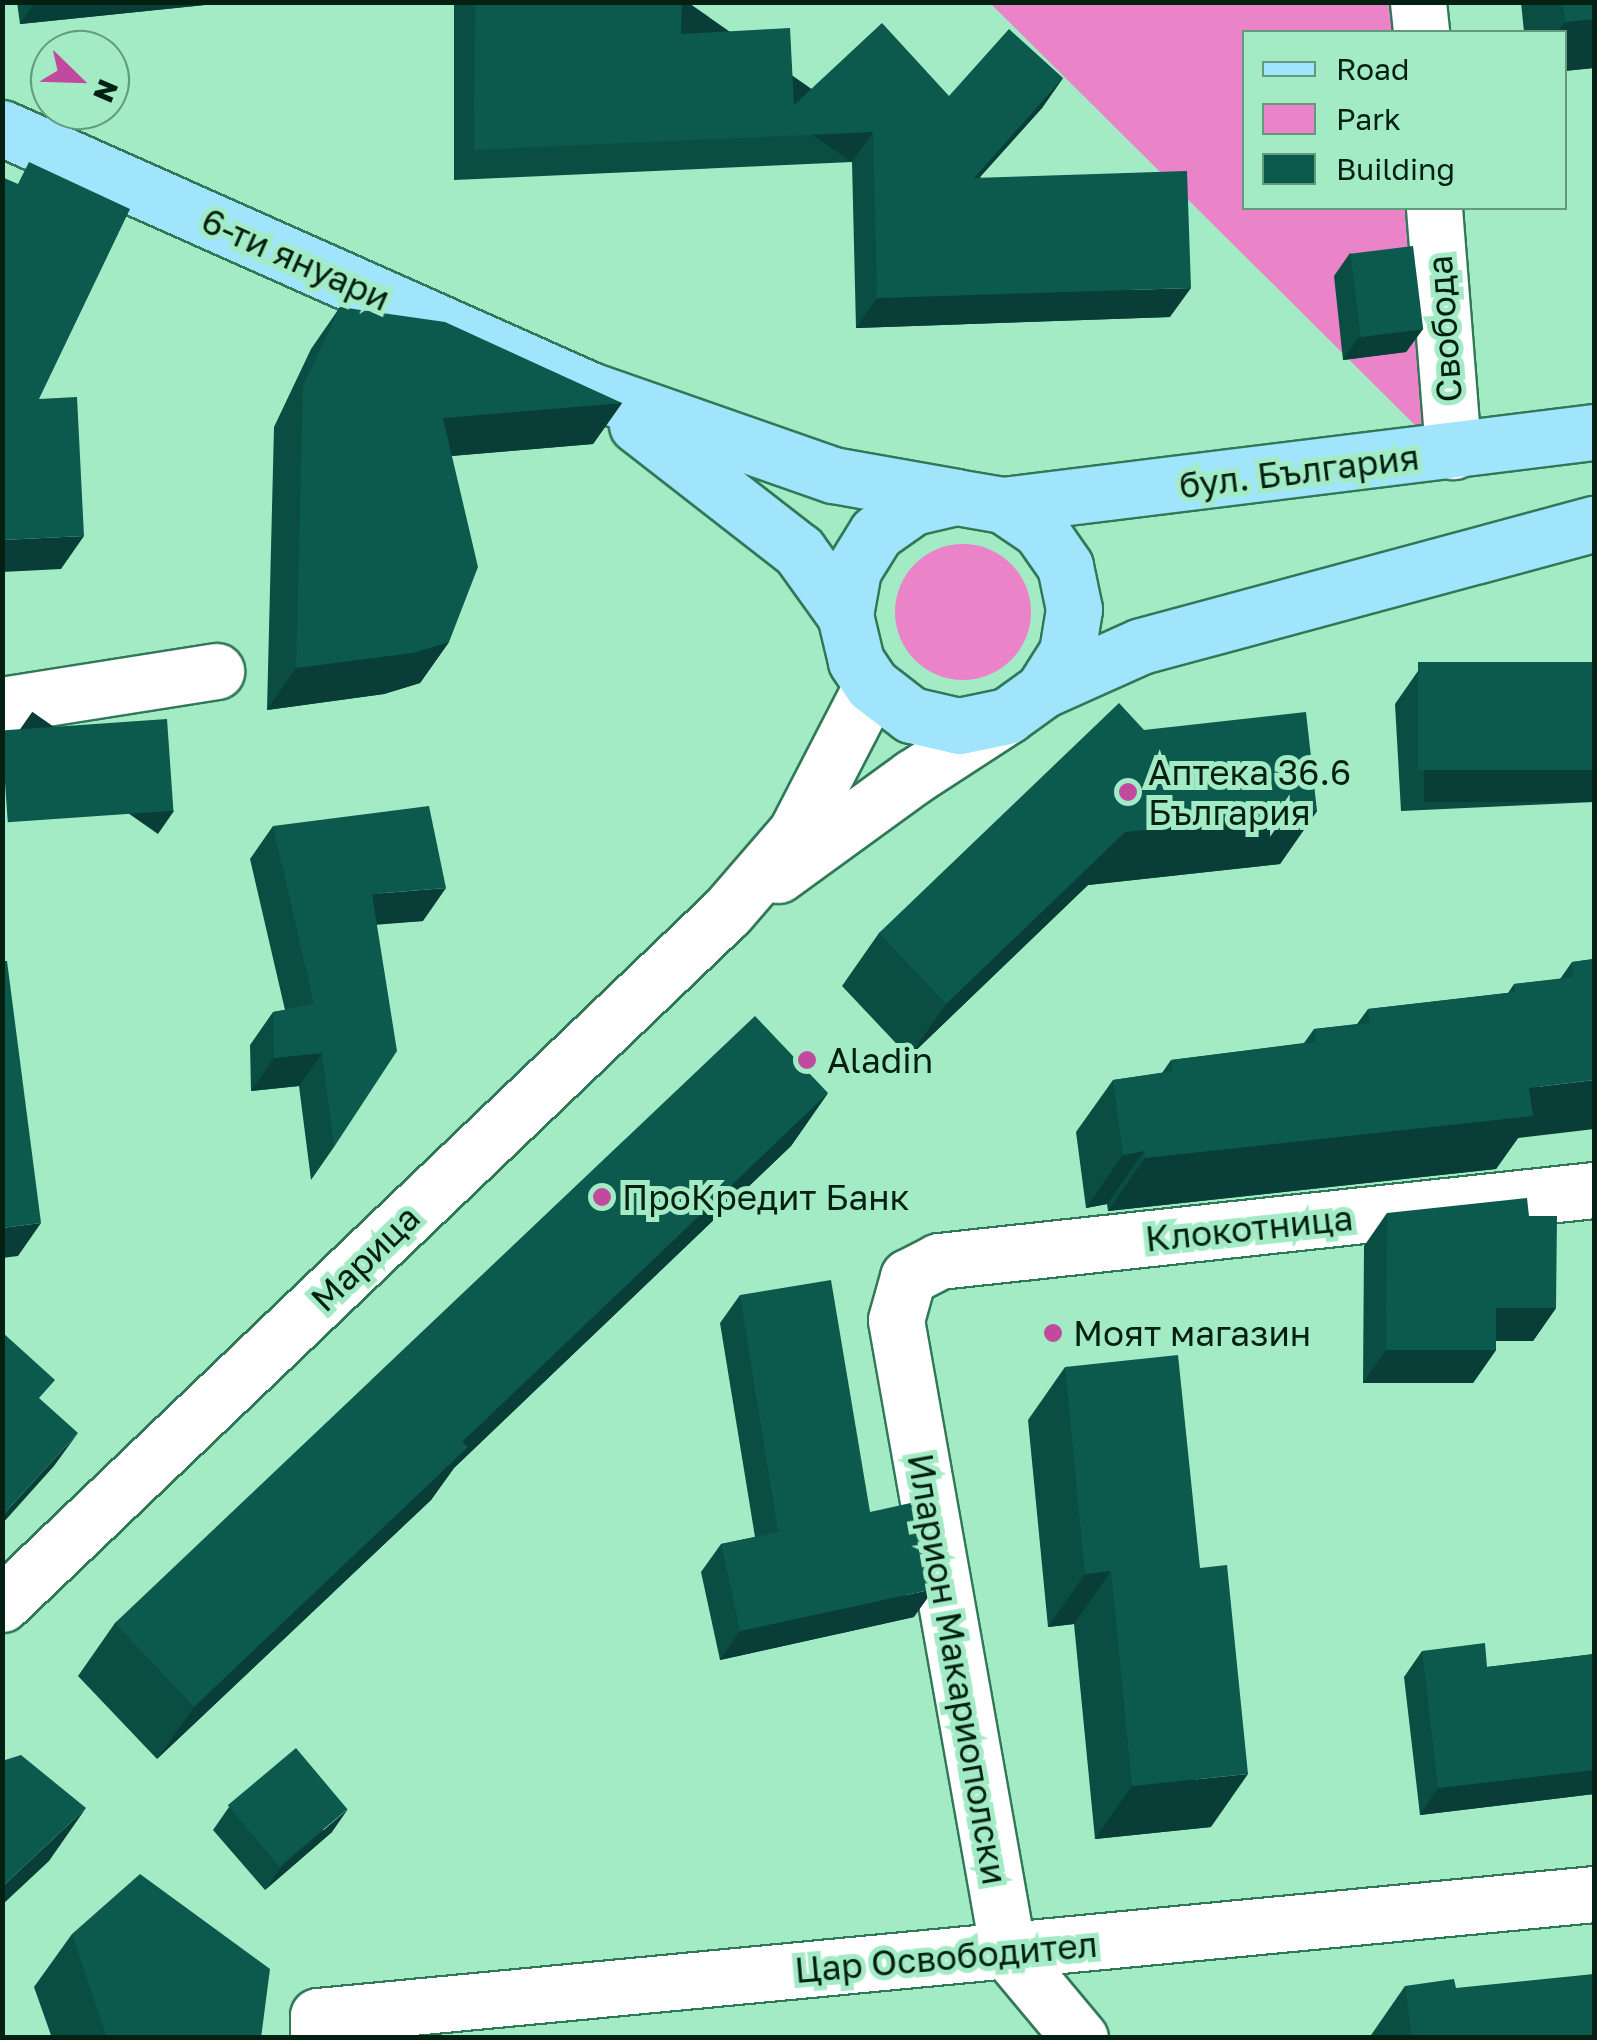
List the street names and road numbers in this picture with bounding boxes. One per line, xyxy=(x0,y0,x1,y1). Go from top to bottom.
street label: 6-ти януари xyxy=(195,199,397,319)
street label: Свобода xyxy=(1418,254,1470,404)
street label: бул. България xyxy=(1177,435,1421,507)
street label: Марица xyxy=(302,1196,428,1320)
street label: Клокотница xyxy=(1143,1196,1355,1260)
street label: Иларион Макариополски xyxy=(899,1450,1017,1888)
street label: Цар Освободител xyxy=(793,1923,1099,1991)

